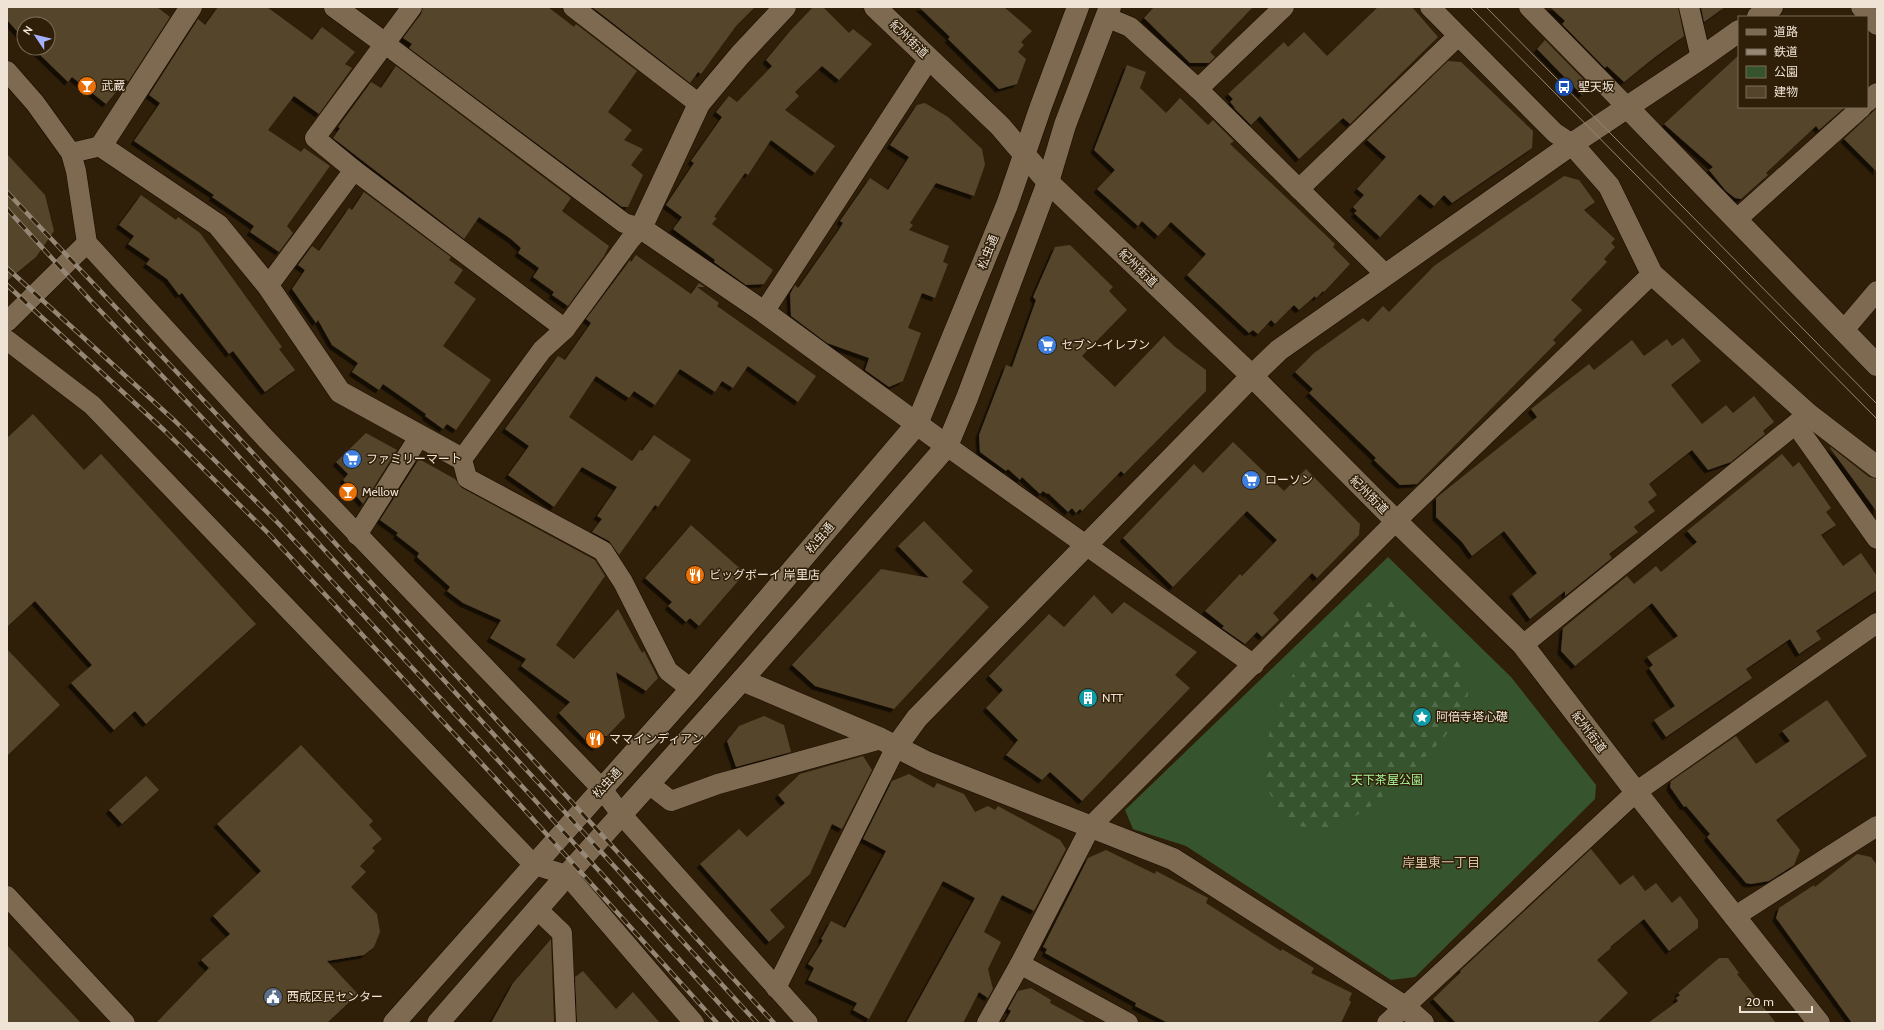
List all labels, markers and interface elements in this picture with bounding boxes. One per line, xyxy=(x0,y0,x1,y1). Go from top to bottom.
north arrow xyxy=(16,16,56,56)
legend xyxy=(1738,16,1868,108)
street label: 紀州街道 xyxy=(887,17,932,61)
text: N xyxy=(20,23,36,37)
text: 道路 xyxy=(1774,24,1798,39)
text: 鉄道 xyxy=(1774,44,1798,59)
text: 公園 xyxy=(1774,64,1798,79)
bar icon: 武蔵 xyxy=(76,75,98,97)
bus stop icon: 聖天坂 xyxy=(1553,76,1575,98)
place label: 武蔵 xyxy=(101,78,125,93)
place label: 聖天坂 xyxy=(1578,79,1614,94)
text: 建物 xyxy=(1774,84,1798,99)
street label: 松虫通 xyxy=(974,232,1001,271)
street label: 紀州街道 xyxy=(1116,246,1161,290)
supermarket icon: セブン-イレブン xyxy=(1036,334,1058,356)
place label: セブン-イレブン xyxy=(1061,337,1150,352)
supermarket icon: ファミリーマート xyxy=(341,448,363,470)
place label: ファミリーマート xyxy=(366,451,462,466)
supermarket icon: ローソン xyxy=(1240,469,1262,491)
place label: ローソン xyxy=(1265,472,1313,487)
street label: 紀州街道 xyxy=(1347,472,1392,517)
bar icon: Mellow xyxy=(337,481,359,503)
place label: Mellow xyxy=(362,484,399,499)
street label: 松虫通 xyxy=(802,519,837,556)
restaurant icon: ビッグボーイ 岸里店 xyxy=(684,564,706,586)
place label: ビッグボーイ 岸里店 xyxy=(709,567,820,582)
building icon: NTT xyxy=(1077,687,1099,709)
place label: NTT xyxy=(1102,690,1124,705)
place icon: 阿倍寺塔心礎 xyxy=(1411,706,1433,728)
street label: 紀州街道 xyxy=(1569,708,1610,755)
place label: 阿倍寺塔心礎 xyxy=(1436,709,1508,724)
restaurant icon: ママインディアン xyxy=(584,728,606,750)
place label: ママインディアン xyxy=(609,731,704,746)
street label: 松虫通 xyxy=(589,764,624,801)
park label: 天下茶屋公園 xyxy=(1351,772,1423,787)
district label: 岸里東一丁目 xyxy=(1402,854,1480,870)
public building icon: 西成区民センター xyxy=(262,986,284,1008)
scale bar xyxy=(1740,988,1812,1014)
place label: 西成区民センター xyxy=(287,989,383,1004)
text: 20 m xyxy=(1746,994,1774,1009)

